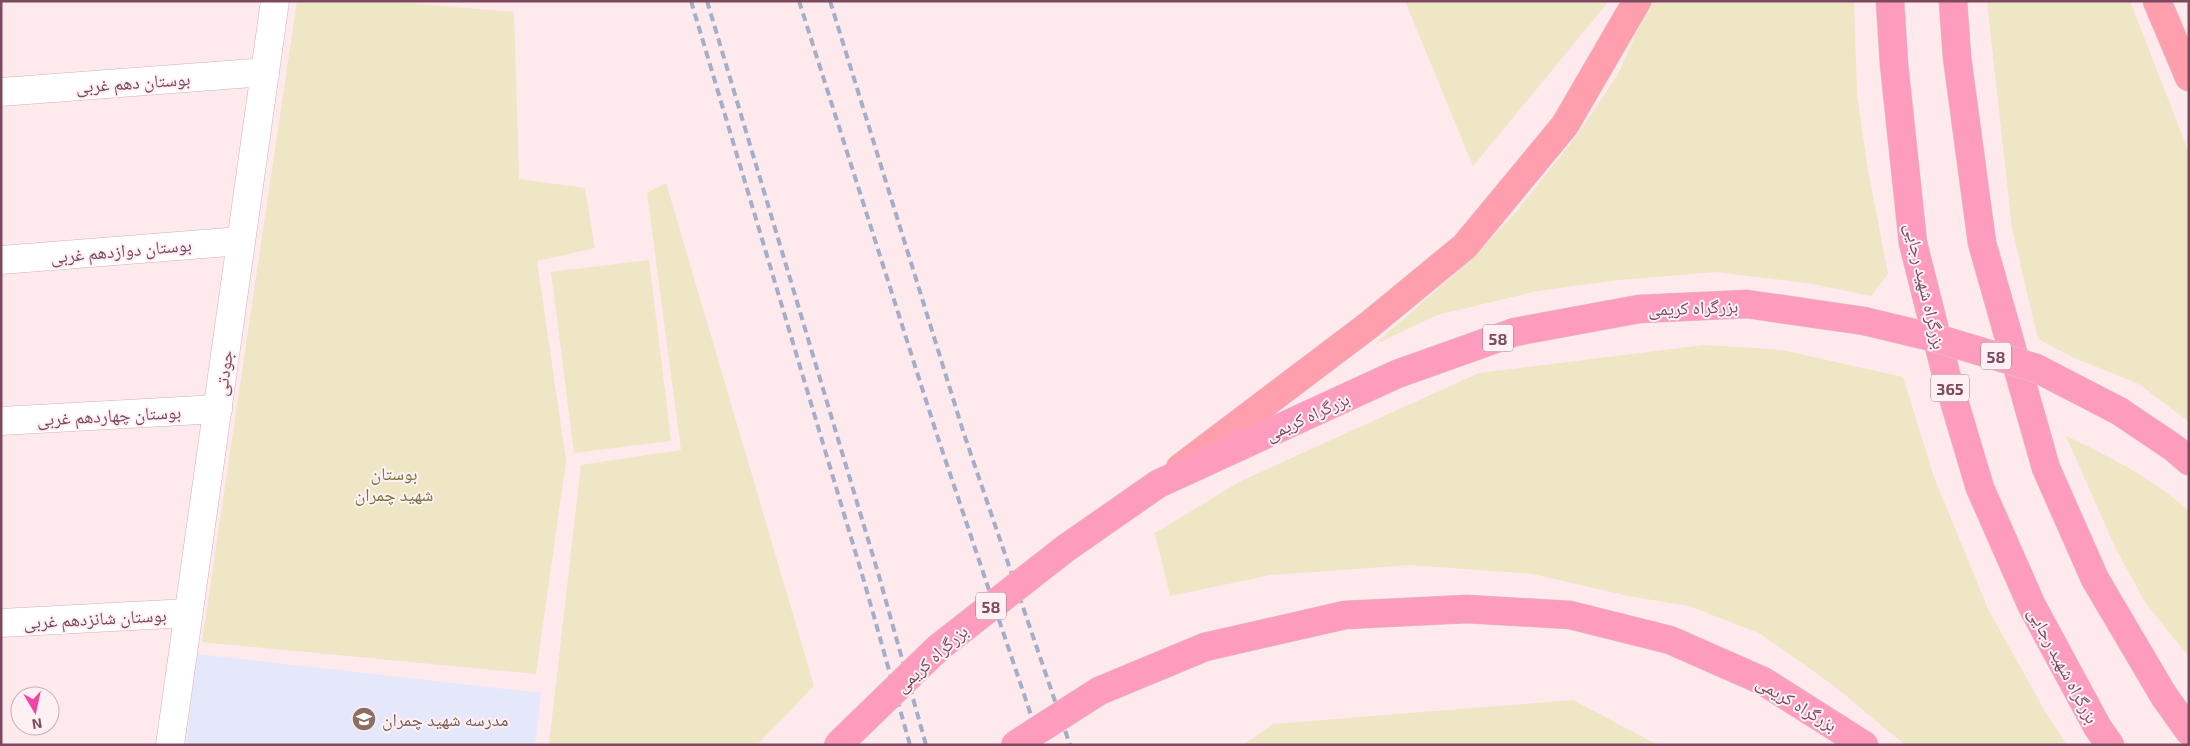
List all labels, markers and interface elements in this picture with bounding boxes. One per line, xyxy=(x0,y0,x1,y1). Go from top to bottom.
street label: بوستان دهم غربی xyxy=(75,67,191,99)
street label: بزرگراه شهید رجایی xyxy=(1900,221,1951,351)
street label: بوستان دوازدهم غربی xyxy=(49,233,193,269)
street label: بزرگراه کریمی xyxy=(1648,294,1739,321)
road number: 58 xyxy=(1483,324,1513,352)
road number: 58 xyxy=(1981,342,2011,370)
street label: جودتی xyxy=(209,349,238,397)
road number: 365 xyxy=(1931,374,1969,402)
street label: بزرگراه کریمی xyxy=(1261,387,1353,446)
street label: بوستان چهاردهم غربی xyxy=(36,400,182,432)
park label: بوستان شهید چمران xyxy=(355,462,433,506)
road number: 58 xyxy=(976,592,1006,620)
street label: بوستان شانزدهم غربی xyxy=(23,603,167,635)
street label: بزرگراه شهید رجایی xyxy=(2023,603,2104,728)
street label: بزرگراه کریمی xyxy=(890,620,973,697)
street label: بزرگراه کریمی xyxy=(1752,670,1841,737)
north arrow xyxy=(10,686,60,736)
school or university icon: مدرسه شهید چمران xyxy=(351,706,377,732)
place label: مدرسه شهید چمران xyxy=(382,708,508,731)
text: N xyxy=(31,715,43,734)

